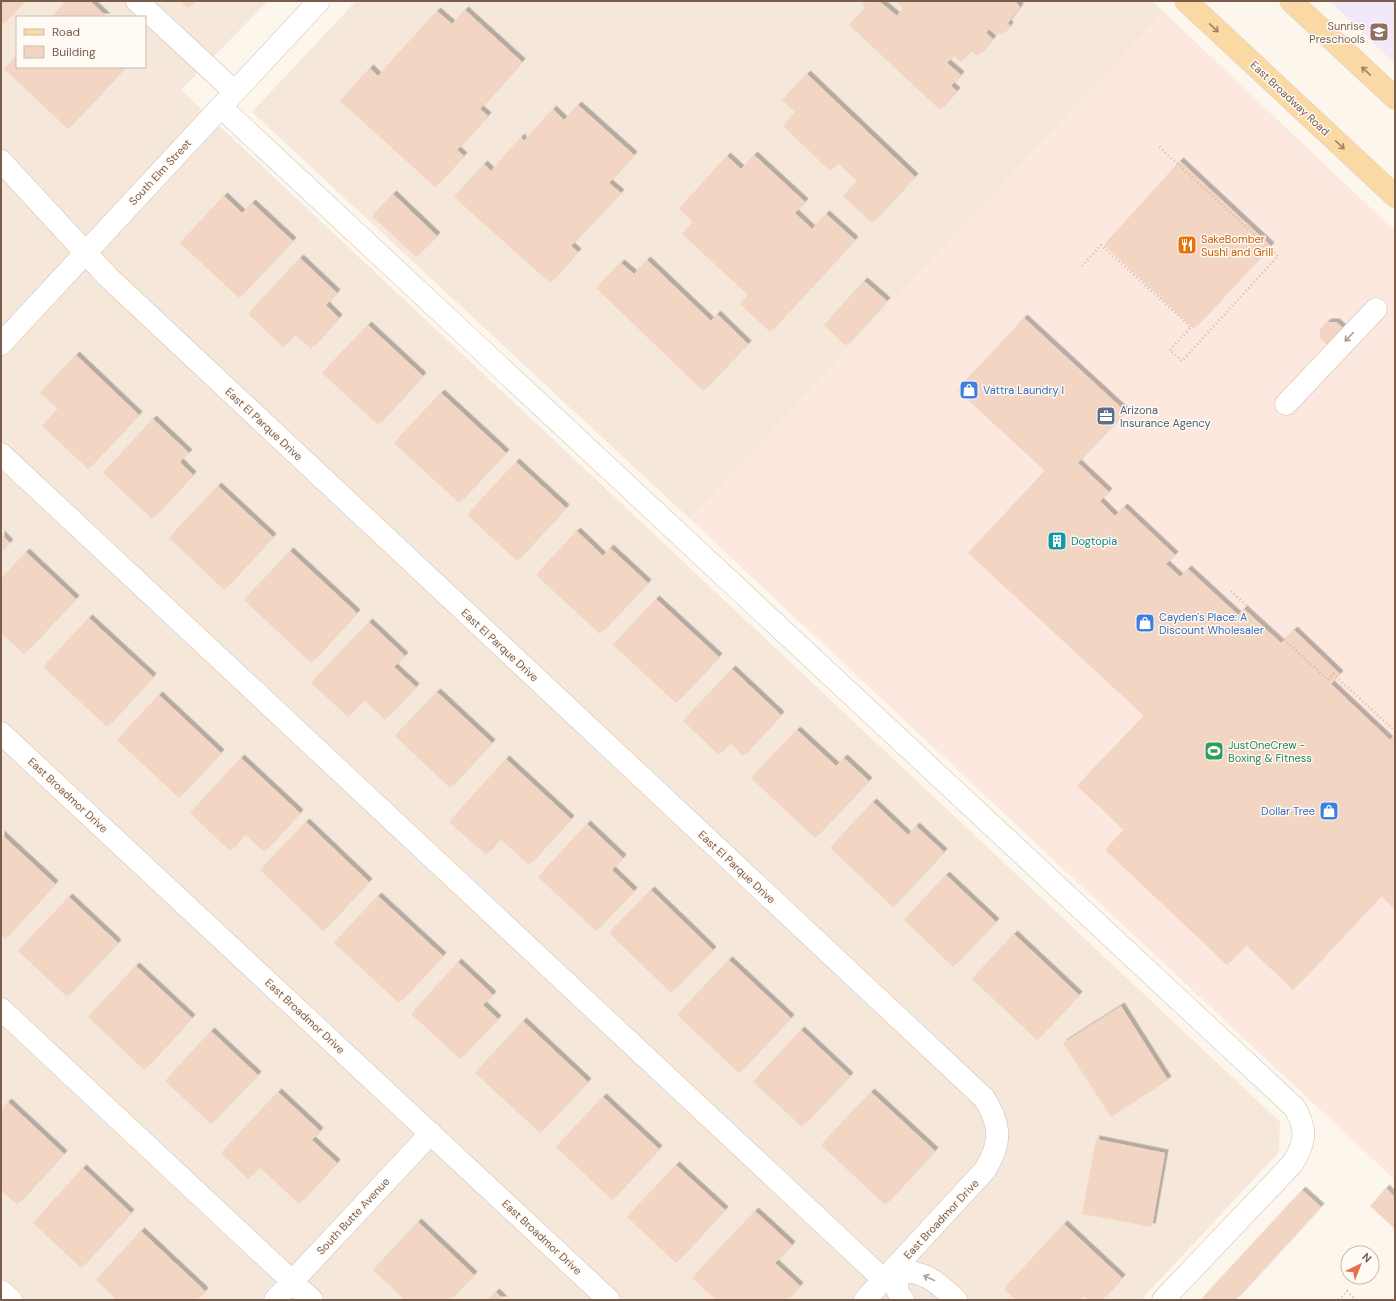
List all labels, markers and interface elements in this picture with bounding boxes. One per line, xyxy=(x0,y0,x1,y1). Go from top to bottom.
legend xyxy=(16,16,146,68)
place label: Sunrise Preschools xyxy=(1309,19,1365,46)
school or university icon: Sunrise Preschools xyxy=(1368,21,1390,43)
one-way arrow xyxy=(1209,23,1219,32)
text: Road xyxy=(52,24,80,40)
text: Building xyxy=(52,44,96,60)
street label: East Broadway Road xyxy=(1247,58,1333,138)
one-way arrow xyxy=(1361,67,1372,76)
street label: South Elm Street xyxy=(126,136,194,208)
one-way arrow xyxy=(1335,140,1345,149)
place label: SakeBomber Sushi and Grill xyxy=(1201,232,1273,259)
restaurant icon: SakeBomber Sushi and Grill xyxy=(1176,234,1198,256)
one-way arrow xyxy=(1344,332,1354,342)
shop icon: Vattra Laundry I xyxy=(958,379,980,401)
place label: Vattra Laundry I xyxy=(983,383,1064,397)
street label: East El Parque Drive xyxy=(222,385,306,463)
place label: Arizona Insurance Agency xyxy=(1120,403,1211,430)
office icon: Arizona Insurance Agency xyxy=(1095,405,1117,427)
building icon: Dogtopia xyxy=(1046,530,1068,552)
place label: Dogtopia xyxy=(1071,534,1117,548)
street label: East El Parque Drive xyxy=(458,606,542,684)
place label: Cayden's Place: A Discount Wholesaler xyxy=(1159,610,1264,637)
shop icon: Cayden's Place: A Discount Wholesaler xyxy=(1134,612,1156,634)
place label: JustOneCrew - Boxing & Fitness xyxy=(1228,738,1312,765)
sports icon: JustOneCrew - Boxing & Fitness xyxy=(1203,740,1225,762)
street label: East Broadmor Drive xyxy=(25,754,111,836)
shop icon: Dollar Tree xyxy=(1318,800,1340,822)
place label: Dollar Tree xyxy=(1261,804,1315,818)
street label: East El Parque Drive xyxy=(695,828,779,906)
street label: East Broadmor Drive xyxy=(262,975,348,1057)
street label: South Butte Avenue xyxy=(314,1174,392,1258)
street label: East Broadmor Drive xyxy=(900,1176,982,1262)
street label: East Broadmor Drive xyxy=(499,1196,585,1278)
north arrow xyxy=(1340,1245,1380,1285)
text: N xyxy=(1359,1250,1375,1266)
one-way arrow xyxy=(923,1274,935,1281)

